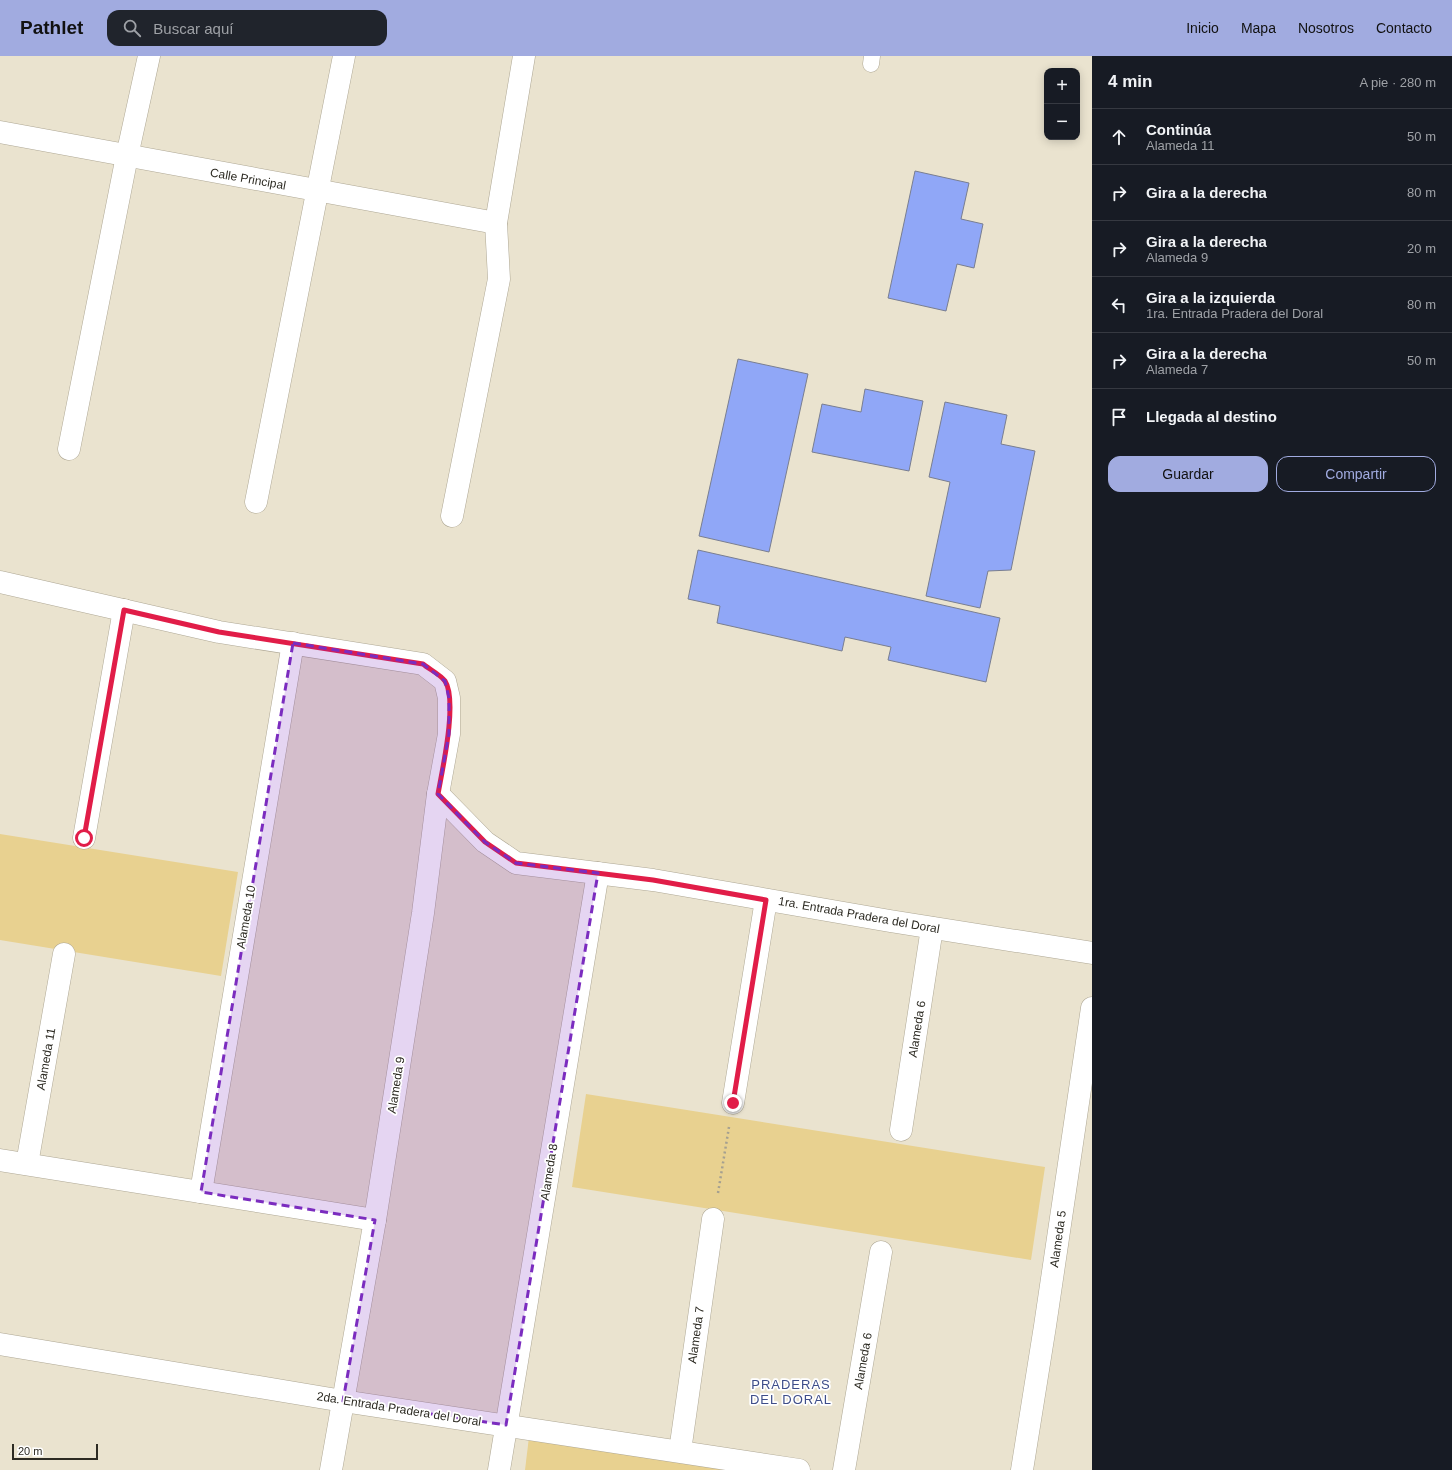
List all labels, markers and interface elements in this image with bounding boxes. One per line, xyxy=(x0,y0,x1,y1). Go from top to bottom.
search box xyxy=(107,10,387,46)
text: Pathlet xyxy=(20,17,83,38)
icon: search xyxy=(121,17,143,39)
text: Buscar aquí xyxy=(153,20,233,37)
text: Inicio xyxy=(1186,20,1219,36)
text: Mapa xyxy=(1241,20,1276,36)
text: Nosotros xyxy=(1298,20,1354,36)
text: Contacto xyxy=(1376,20,1432,36)
map controls xyxy=(1044,68,1080,140)
button: + xyxy=(1044,68,1080,104)
text: 4 min xyxy=(1108,72,1152,91)
text: A pie · 280 m xyxy=(1359,75,1436,90)
button: − xyxy=(1044,104,1080,140)
text: Continúa xyxy=(1146,121,1211,138)
icon: ahead xyxy=(1108,126,1130,148)
text: 50 m xyxy=(1407,129,1436,144)
text: Alameda 11 xyxy=(1146,138,1214,153)
street label: Calle Principal xyxy=(209,165,287,193)
icon: right xyxy=(1108,182,1130,204)
text: Gira a la derecha xyxy=(1146,184,1267,201)
text: 80 m xyxy=(1407,185,1436,200)
text: Gira a la derecha xyxy=(1146,233,1267,250)
icon: right xyxy=(1108,238,1130,260)
text: 20 m xyxy=(1407,241,1436,256)
text: Alameda 9 xyxy=(1146,250,1208,265)
text: Gira a la izquierda xyxy=(1146,289,1275,306)
icon: left xyxy=(1108,294,1130,316)
text: 80 m xyxy=(1407,297,1436,312)
text: 1ra. Entrada Pradera del Doral xyxy=(1146,306,1323,321)
text: Gira a la derecha xyxy=(1146,345,1267,362)
icon: right xyxy=(1108,350,1130,372)
text: 50 m xyxy=(1407,353,1436,368)
text: Alameda 7 xyxy=(1146,362,1208,377)
icon: arrive xyxy=(1108,406,1130,428)
text: Llegada al destino xyxy=(1146,408,1277,425)
button: Guardar xyxy=(1108,456,1268,492)
button: Compartir xyxy=(1276,456,1436,492)
route start xyxy=(75,829,93,847)
street label: Alameda 10 xyxy=(234,884,259,950)
street label: 1ra. Entrada Pradera del Doral xyxy=(777,894,941,936)
street label: Alameda 6 xyxy=(906,999,928,1058)
street label: Alameda 11 xyxy=(34,1026,58,1091)
street label: Alameda 9 xyxy=(385,1055,407,1114)
route end xyxy=(724,1094,742,1112)
street label: Alameda 8 xyxy=(538,1142,560,1201)
street label: Alameda 5 xyxy=(1047,1209,1069,1268)
street label: Alameda 7 xyxy=(685,1305,707,1364)
street label: Alameda 6 xyxy=(851,1331,875,1390)
district label: PRADERAS DEL DORAL xyxy=(750,1377,832,1407)
street label: 2da. Entrada Pradera del Doral xyxy=(316,1389,482,1429)
scale bar xyxy=(12,1442,98,1461)
text: 20 m xyxy=(18,1445,42,1457)

